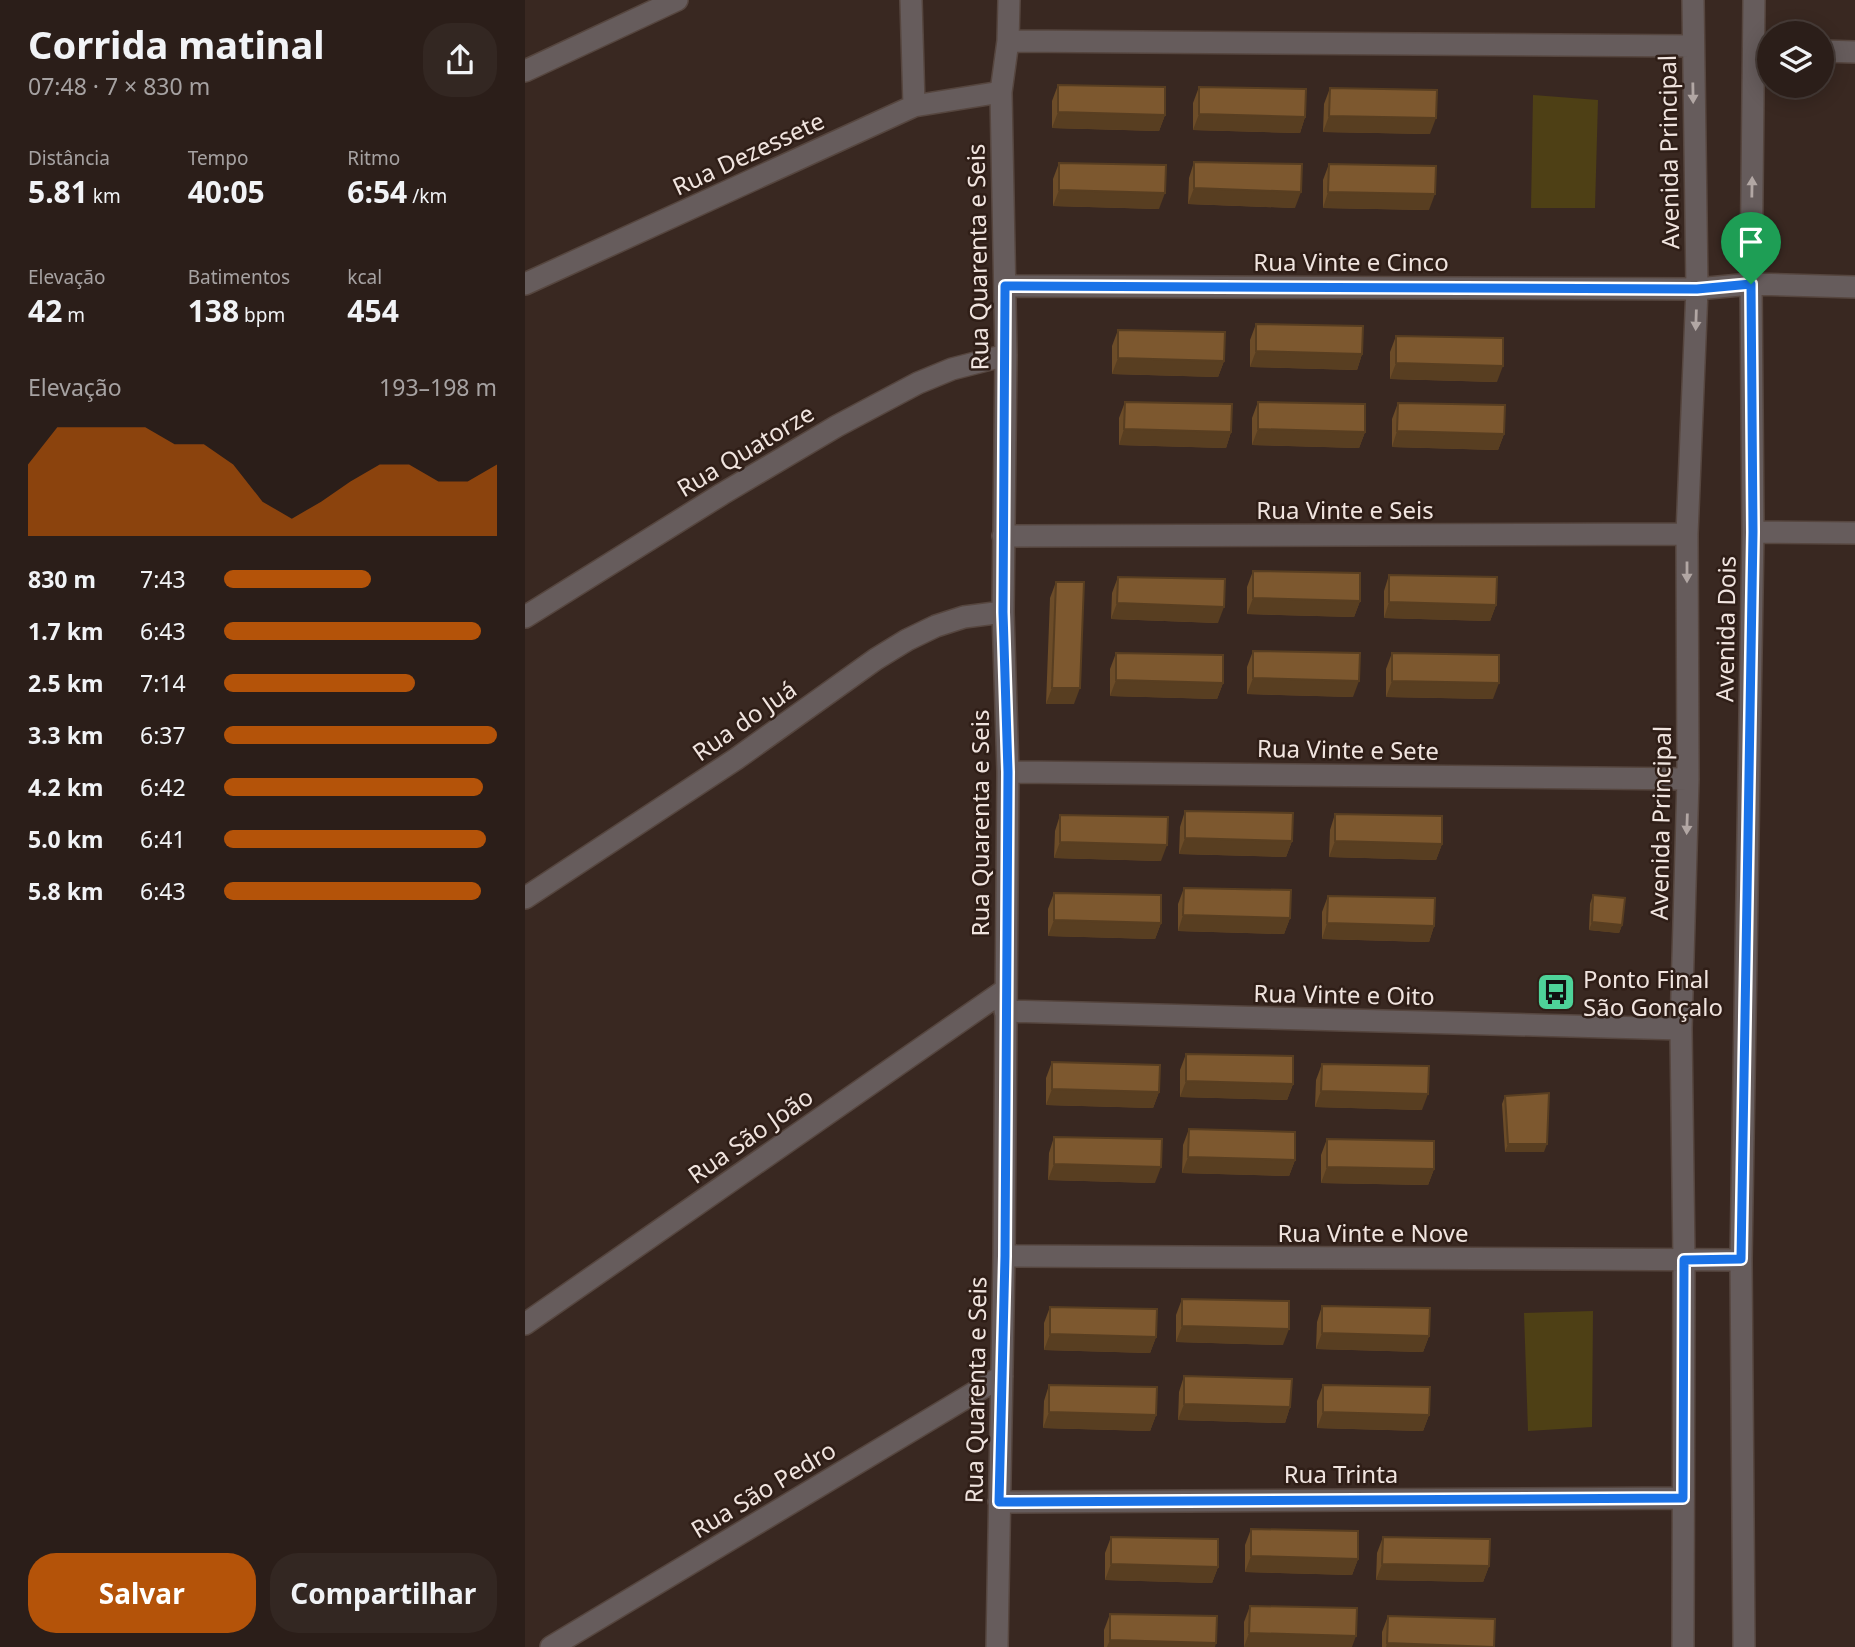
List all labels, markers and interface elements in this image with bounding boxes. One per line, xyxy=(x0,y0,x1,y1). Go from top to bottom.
text: Corrida matinal xyxy=(28,18,325,70)
map controls xyxy=(1757,21,1834,98)
button: layers xyxy=(1757,21,1834,98)
button: share xyxy=(423,23,497,97)
street label: Avenida Principal xyxy=(1650,55,1686,249)
text: 07:48 · 7 × 830 m xyxy=(28,70,210,102)
one-way arrow xyxy=(1687,82,1699,104)
street label: Rua Dezessete xyxy=(667,103,829,203)
street label: Rua Quarenta e Seis xyxy=(959,143,995,371)
text: Distância xyxy=(28,145,110,171)
text: Tempo xyxy=(188,145,249,171)
text: Ritmo xyxy=(347,145,400,171)
text: 5.81 xyxy=(28,171,88,212)
text: 40:05 xyxy=(188,171,265,212)
text: 6:54 xyxy=(347,171,407,212)
one-way arrow xyxy=(1746,176,1758,198)
text: km xyxy=(88,183,121,209)
text: /km xyxy=(407,183,447,209)
pin xyxy=(1721,212,1781,284)
icon: arrive xyxy=(1732,223,1770,261)
street label: Rua Vinte e Cinco xyxy=(1253,245,1449,278)
text: Elevação xyxy=(28,264,105,290)
text: Batimentos xyxy=(188,264,290,290)
text: kcal xyxy=(347,264,382,290)
text: 42 xyxy=(28,290,62,331)
text: 138 xyxy=(188,290,239,331)
text: 454 xyxy=(347,290,399,331)
text: m xyxy=(62,302,85,328)
text: bpm xyxy=(239,302,285,328)
one-way arrow xyxy=(1690,309,1701,331)
text: Elevação xyxy=(28,371,122,403)
text: 193–198 m xyxy=(379,371,497,403)
street label: Rua Quatorze xyxy=(670,396,820,504)
street label: Rua Vinte e Seis xyxy=(1256,493,1434,526)
street label: Avenida Dois xyxy=(1707,556,1743,702)
one-way arrow xyxy=(1681,561,1693,583)
text: 830 m xyxy=(28,563,96,595)
text: 7:43 xyxy=(140,563,186,595)
text: 1.7 km xyxy=(28,615,103,647)
text: 6:43 xyxy=(140,615,186,647)
text: 2.5 km xyxy=(28,667,103,699)
text: 7:14 xyxy=(140,667,186,699)
street label: Rua do Juá xyxy=(685,672,803,768)
street label: Rua Quarenta e Seis xyxy=(963,710,996,936)
text: 3.3 km xyxy=(28,719,103,751)
text: 6:37 xyxy=(140,719,186,751)
street label: Avenida Principal xyxy=(1642,726,1678,920)
street label: Rua Vinte e Sete xyxy=(1257,731,1439,767)
text: 4.2 km xyxy=(28,771,103,803)
text: 6:42 xyxy=(140,771,186,803)
one-way arrow xyxy=(1681,813,1693,835)
text: 5.0 km xyxy=(28,823,103,855)
text: 6:41 xyxy=(140,823,186,855)
text: 5.8 km xyxy=(28,875,103,907)
text: 6:43 xyxy=(140,875,186,907)
place label: Ponto Final São Gonçalo xyxy=(1583,962,1723,1023)
bus stop icon: Ponto Final São Gonçalo xyxy=(1535,971,1577,1013)
street label: Rua Vinte e Oito xyxy=(1253,976,1435,1012)
street label: Rua São João xyxy=(681,1080,819,1190)
street label: Rua Vinte e Nove xyxy=(1277,1216,1469,1249)
street label: Rua Quarenta e Seis xyxy=(957,1276,993,1504)
street label: Rua São Pedro xyxy=(684,1433,842,1545)
street label: Rua Trinta xyxy=(1284,1457,1398,1490)
button: Salvar xyxy=(28,1553,256,1633)
button: Compartilhar xyxy=(270,1553,497,1633)

